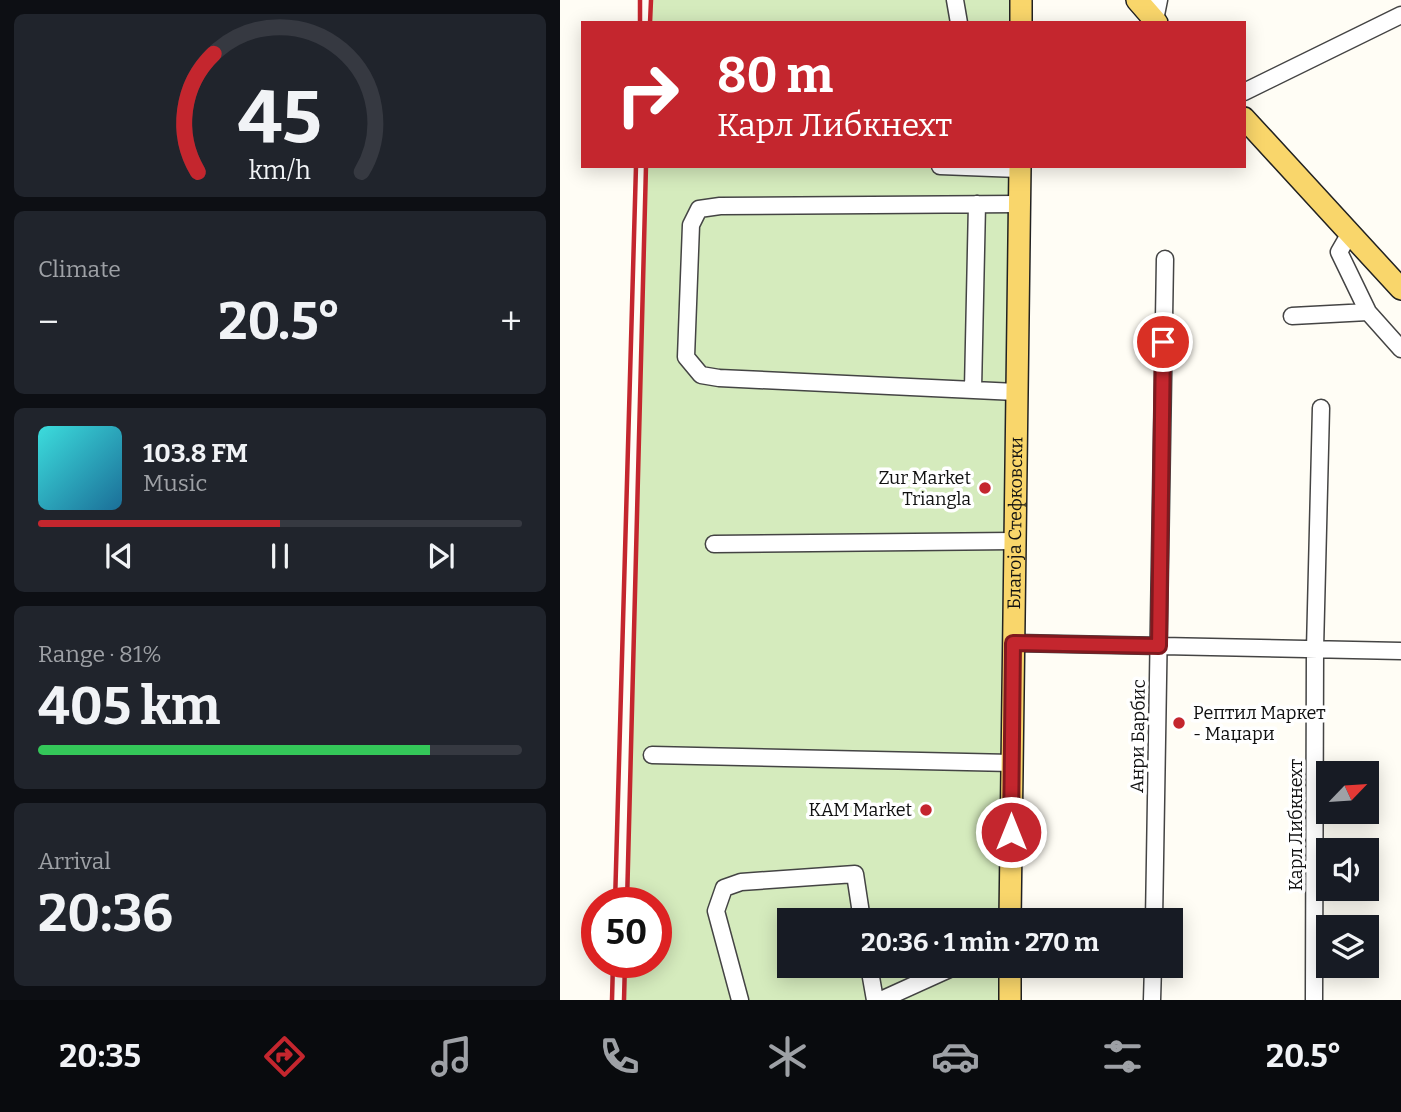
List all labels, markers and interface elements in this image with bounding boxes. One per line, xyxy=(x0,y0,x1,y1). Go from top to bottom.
text: 80 m xyxy=(717,46,833,105)
icon: right xyxy=(602,49,693,140)
text: 45 xyxy=(238,74,322,161)
text: Карл Либкнехт xyxy=(717,106,952,144)
text: km/h xyxy=(249,155,311,185)
text: Climate xyxy=(38,255,121,283)
text: 20.5° xyxy=(218,290,341,353)
text: − xyxy=(38,299,59,345)
text: + xyxy=(500,299,522,345)
pin xyxy=(1133,312,1193,372)
icon: arrive xyxy=(1144,323,1182,361)
street label: Благоја Стефковски xyxy=(1003,436,1027,609)
text: 103.8 FM xyxy=(143,438,248,469)
place label: Zur Market Triangla xyxy=(878,467,971,510)
text: Music xyxy=(143,469,207,497)
marker: Zur Market Triangla xyxy=(977,480,993,496)
icon: previous xyxy=(100,537,138,575)
icon: pause xyxy=(261,537,299,575)
icon: next xyxy=(422,537,460,575)
text: Range · 81% xyxy=(38,640,162,668)
text: 405 km xyxy=(38,675,220,738)
street label: Анри Барбис xyxy=(1126,679,1150,793)
place label: Рептил Маркет - Маџари xyxy=(1193,702,1326,745)
marker: Рептил Маркет - Маџари xyxy=(1171,715,1187,731)
street label: Карл Либкнехт xyxy=(1285,759,1307,891)
north arrow xyxy=(1316,761,1379,824)
map controls xyxy=(1316,761,1379,978)
position arrow xyxy=(974,795,1048,869)
place label: KAM Market xyxy=(808,799,912,821)
marker: KAM Market xyxy=(918,802,934,818)
button: sound xyxy=(1316,838,1379,901)
text: Arrival xyxy=(38,847,111,875)
text: 20:36 xyxy=(38,882,173,945)
speed limit sign: 50 xyxy=(581,887,672,978)
button: layers xyxy=(1316,915,1379,978)
text: 20:36 · 1 min · 270 m xyxy=(861,927,1099,958)
icon: directions xyxy=(260,1032,309,1081)
icon: music xyxy=(427,1032,476,1081)
icon: phone xyxy=(595,1032,644,1081)
icon: climate xyxy=(763,1032,812,1081)
icon: car xyxy=(931,1032,980,1081)
icon: filters xyxy=(1098,1032,1147,1081)
text: 20:35 xyxy=(59,1037,141,1075)
text: 20.5° xyxy=(1266,1037,1342,1075)

